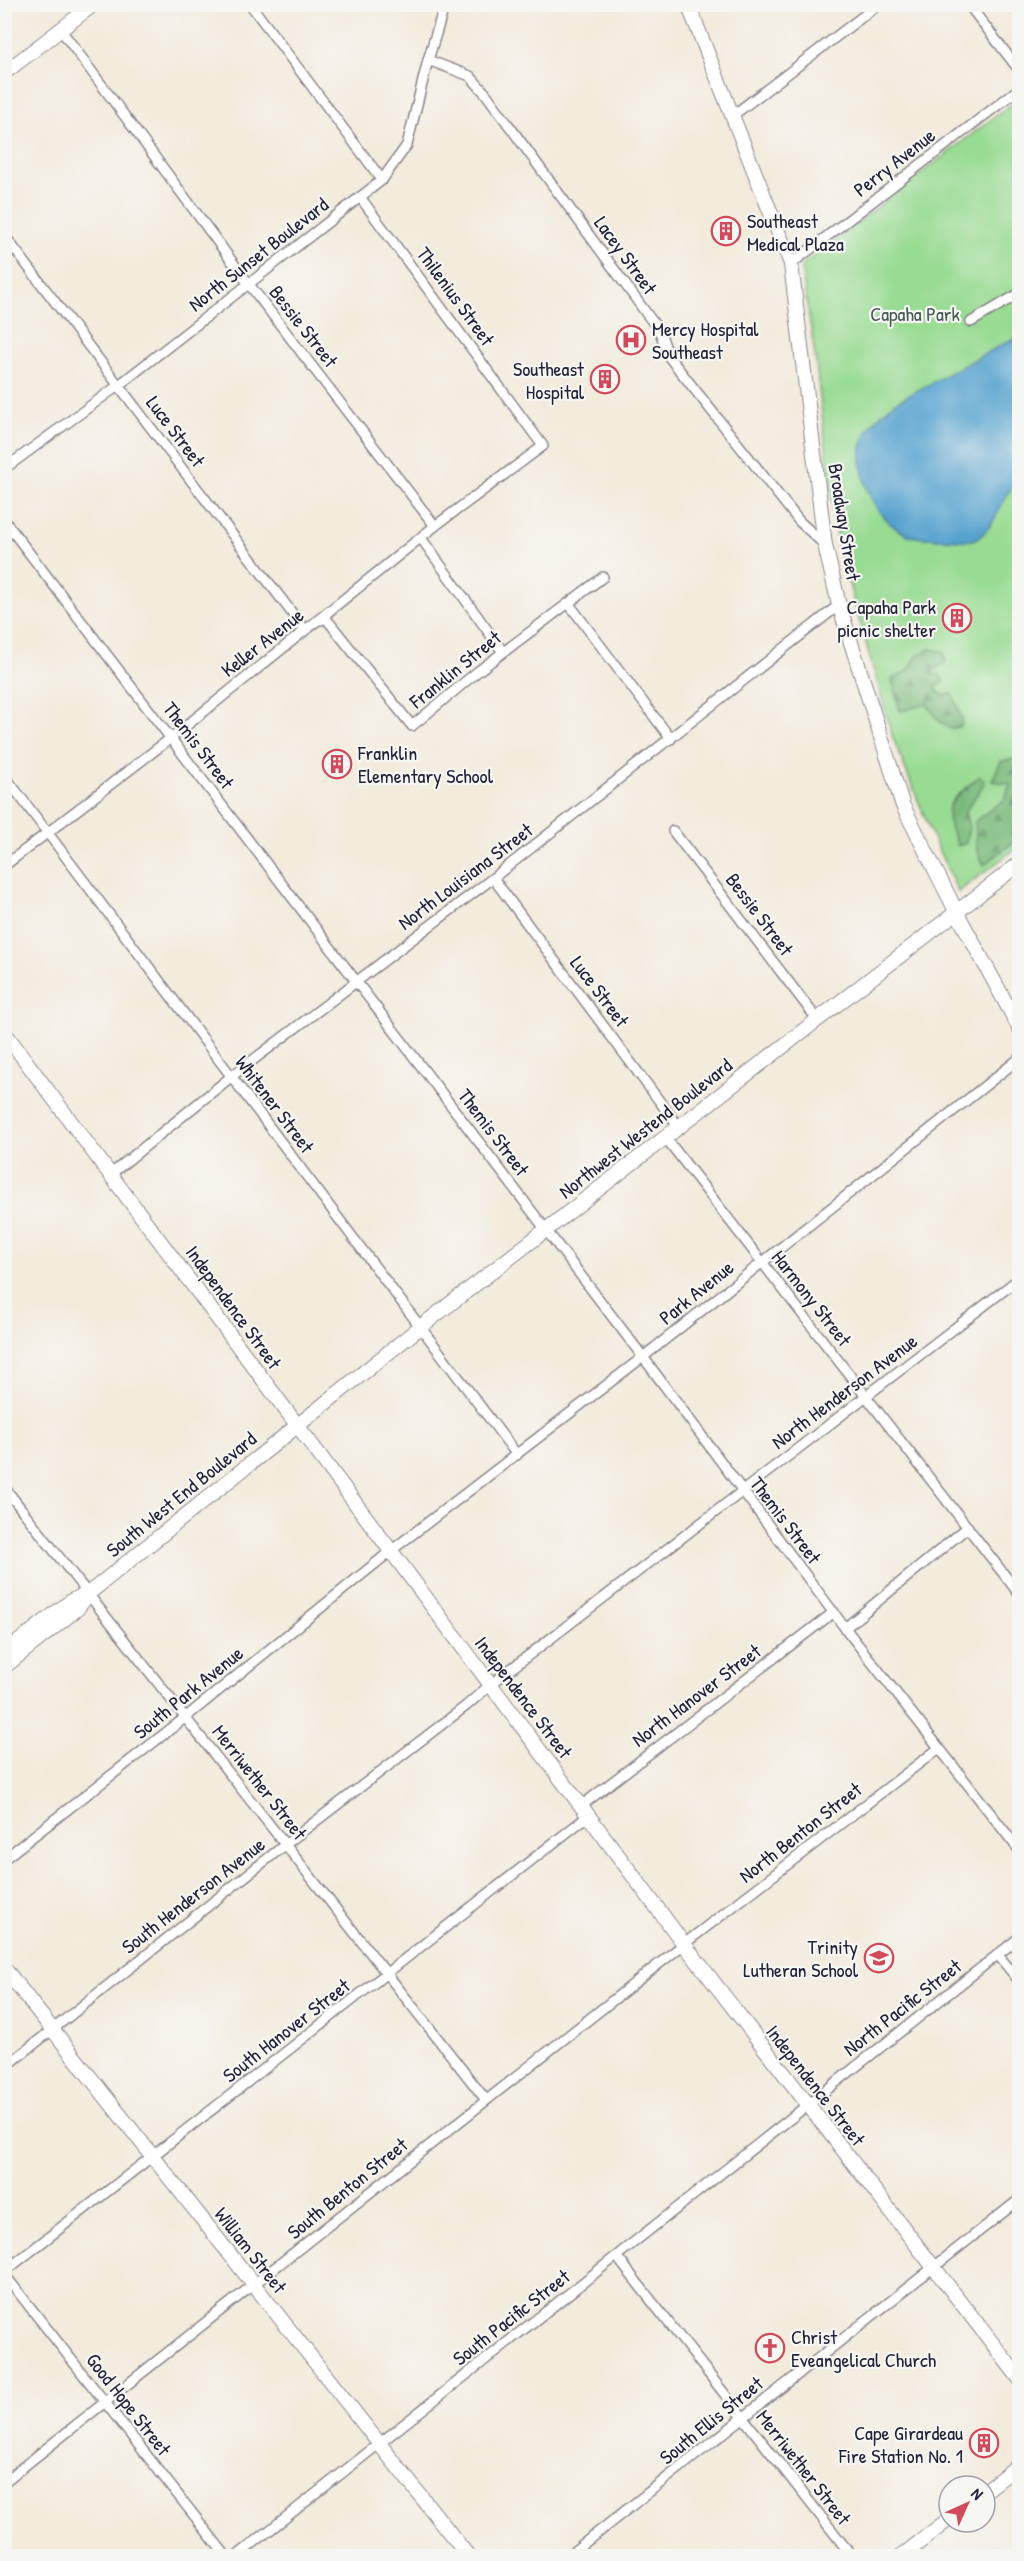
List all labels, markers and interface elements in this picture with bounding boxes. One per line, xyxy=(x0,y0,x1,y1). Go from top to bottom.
street label: Perry Avenue xyxy=(848,122,940,202)
street label: North Sunset Boulevard xyxy=(183,191,334,317)
place label: Southeast Medical Plaza xyxy=(747,207,844,257)
street label: Lacey Street xyxy=(588,210,664,300)
building icon: Southeast Medical Plaza xyxy=(710,215,742,247)
street label: Thilenius Street xyxy=(411,241,502,352)
street label: Bessie Street xyxy=(263,279,345,373)
park label: Capaha Park xyxy=(870,300,960,327)
place label: Mercy Hospital Southeast xyxy=(652,315,759,365)
hospital icon: Mercy Hospital Southeast xyxy=(615,324,647,356)
place label: Southeast Hospital xyxy=(513,355,585,405)
building icon: Southeast Hospital xyxy=(589,363,621,395)
street label: Luce Street xyxy=(140,390,212,473)
street label: Broadway Street xyxy=(822,461,868,584)
place label: Capaha Park picnic shelter xyxy=(837,593,936,643)
street label: Keller Avenue xyxy=(215,601,309,683)
building icon: Capaha Park picnic shelter xyxy=(941,602,973,634)
street label: Franklin Street xyxy=(403,623,507,715)
street label: Themis Street xyxy=(157,696,241,795)
place label: Franklin Elementary School xyxy=(357,739,494,789)
building icon: Franklin Elementary School xyxy=(321,748,353,780)
street label: North Louisiana Street xyxy=(392,816,539,936)
street label: Bessie Street xyxy=(720,867,801,962)
street label: Luce Street xyxy=(564,950,636,1033)
street label: Whitener Street xyxy=(229,1050,321,1159)
street label: Northwest Westend Boulevard xyxy=(553,1052,737,1204)
street label: Themis Street xyxy=(452,1083,536,1182)
street label: Independence Street xyxy=(180,1240,289,1375)
street label: Harmony Street xyxy=(766,1244,859,1353)
street label: Park Avenue xyxy=(653,1254,739,1330)
street label: North Henderson Avenue xyxy=(766,1327,923,1455)
street label: South West End Boulevard xyxy=(100,1425,262,1563)
street label: Themis Street xyxy=(744,1471,828,1570)
street label: Independence Street xyxy=(469,1630,580,1765)
street label: North Hanover Street xyxy=(626,1637,767,1753)
street label: South Park Avenue xyxy=(127,1639,249,1745)
street label: Merriwether Street xyxy=(207,1719,314,1846)
street label: North Benton Street xyxy=(733,1775,868,1888)
street label: South Henderson Avenue xyxy=(116,1830,270,1960)
place label: Trinity Lutheran School xyxy=(743,1933,859,1983)
school or university icon: Trinity Lutheran School xyxy=(863,1942,895,1974)
street label: North Pacific Street xyxy=(837,1952,967,2062)
street label: South Hanover Street xyxy=(217,1971,356,2088)
street label: Independence Street xyxy=(760,2019,872,2152)
street label: South Benton Street xyxy=(281,2130,414,2245)
street label: William Street xyxy=(209,2201,294,2300)
street label: South Pacific Street xyxy=(447,2262,576,2371)
place label: Christ Eveangelical Church xyxy=(791,2323,936,2373)
church icon: Christ Eveangelical Church xyxy=(754,2332,786,2364)
street label: Good Hope Street xyxy=(80,2347,178,2462)
street label: South Ellis Street xyxy=(654,2369,769,2470)
street label: Merriwether Street xyxy=(751,2404,858,2531)
place label: Cape Girardeau Fire Station No. 1 xyxy=(838,2419,963,2469)
building icon: Cape Girardeau Fire Station No. 1 xyxy=(968,2427,1000,2459)
north arrow xyxy=(937,2474,997,2534)
text: N xyxy=(967,2483,989,2505)

